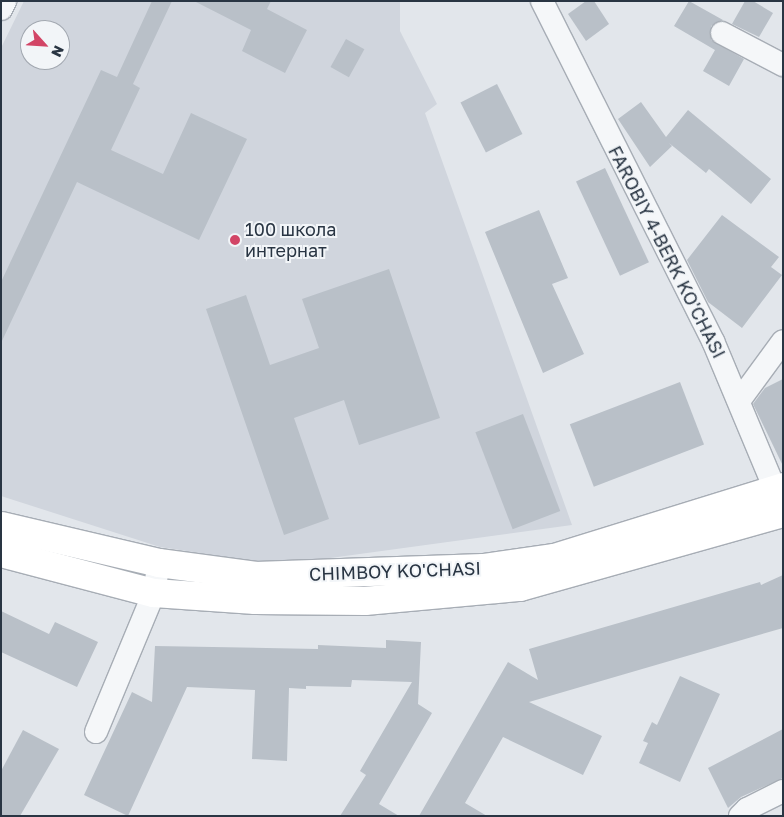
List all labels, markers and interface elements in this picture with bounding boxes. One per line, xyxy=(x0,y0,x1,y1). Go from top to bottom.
north arrow xyxy=(20,20,70,70)
text: N xyxy=(48,43,68,60)
street label: FAROBIY 4-BERK KO'CHASI xyxy=(604,142,730,362)
place label: 100 школа интернат xyxy=(245,219,336,262)
marker: 100 школа интернат xyxy=(229,234,241,246)
street label: CHIMBOY KO'CHASI xyxy=(309,557,481,585)

